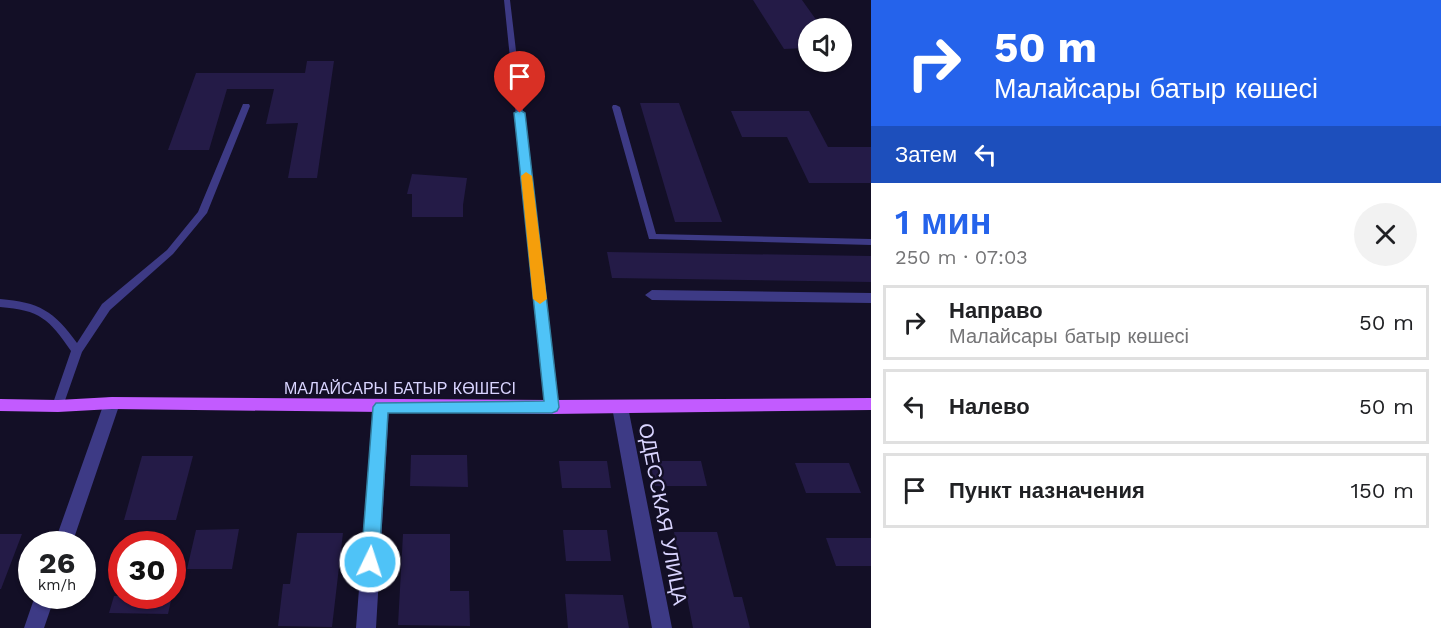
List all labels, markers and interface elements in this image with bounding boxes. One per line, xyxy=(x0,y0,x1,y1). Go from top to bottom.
map controls xyxy=(798,18,852,72)
button: sound xyxy=(798,18,852,72)
text: 50 m xyxy=(994,23,1097,72)
icon: right xyxy=(895,24,973,102)
pin xyxy=(494,51,545,113)
icon: arrive xyxy=(503,60,536,93)
text: Малайсары батыр көшесі xyxy=(994,73,1318,105)
icon: left xyxy=(969,138,1002,171)
text: Затем xyxy=(895,142,957,167)
text: 1 мин xyxy=(895,201,992,243)
button: close xyxy=(1354,203,1417,266)
text: 250 m · 07:03 xyxy=(895,245,1028,269)
text: Направо xyxy=(949,298,1043,323)
icon: right xyxy=(898,306,931,339)
text: 50 m xyxy=(1359,310,1414,335)
text: Малайсары батыр көшесі xyxy=(949,324,1189,348)
street label: МАЛАЙСАРЫ БАТЫР КӨШЕСІ xyxy=(284,379,516,398)
icon: left xyxy=(898,390,931,423)
text: Налево xyxy=(949,394,1030,419)
text: 50 m xyxy=(1359,394,1414,419)
street label: ОДЕССКАЯ УЛИЦА xyxy=(634,421,693,608)
icon: arrive xyxy=(898,474,931,507)
text: Пункт назначения xyxy=(949,478,1145,503)
text: 150 m xyxy=(1350,478,1414,503)
position arrow xyxy=(338,530,402,594)
speed limit sign: 30 xyxy=(108,531,186,609)
text: 26 xyxy=(39,545,75,580)
text: km/h xyxy=(38,576,76,594)

